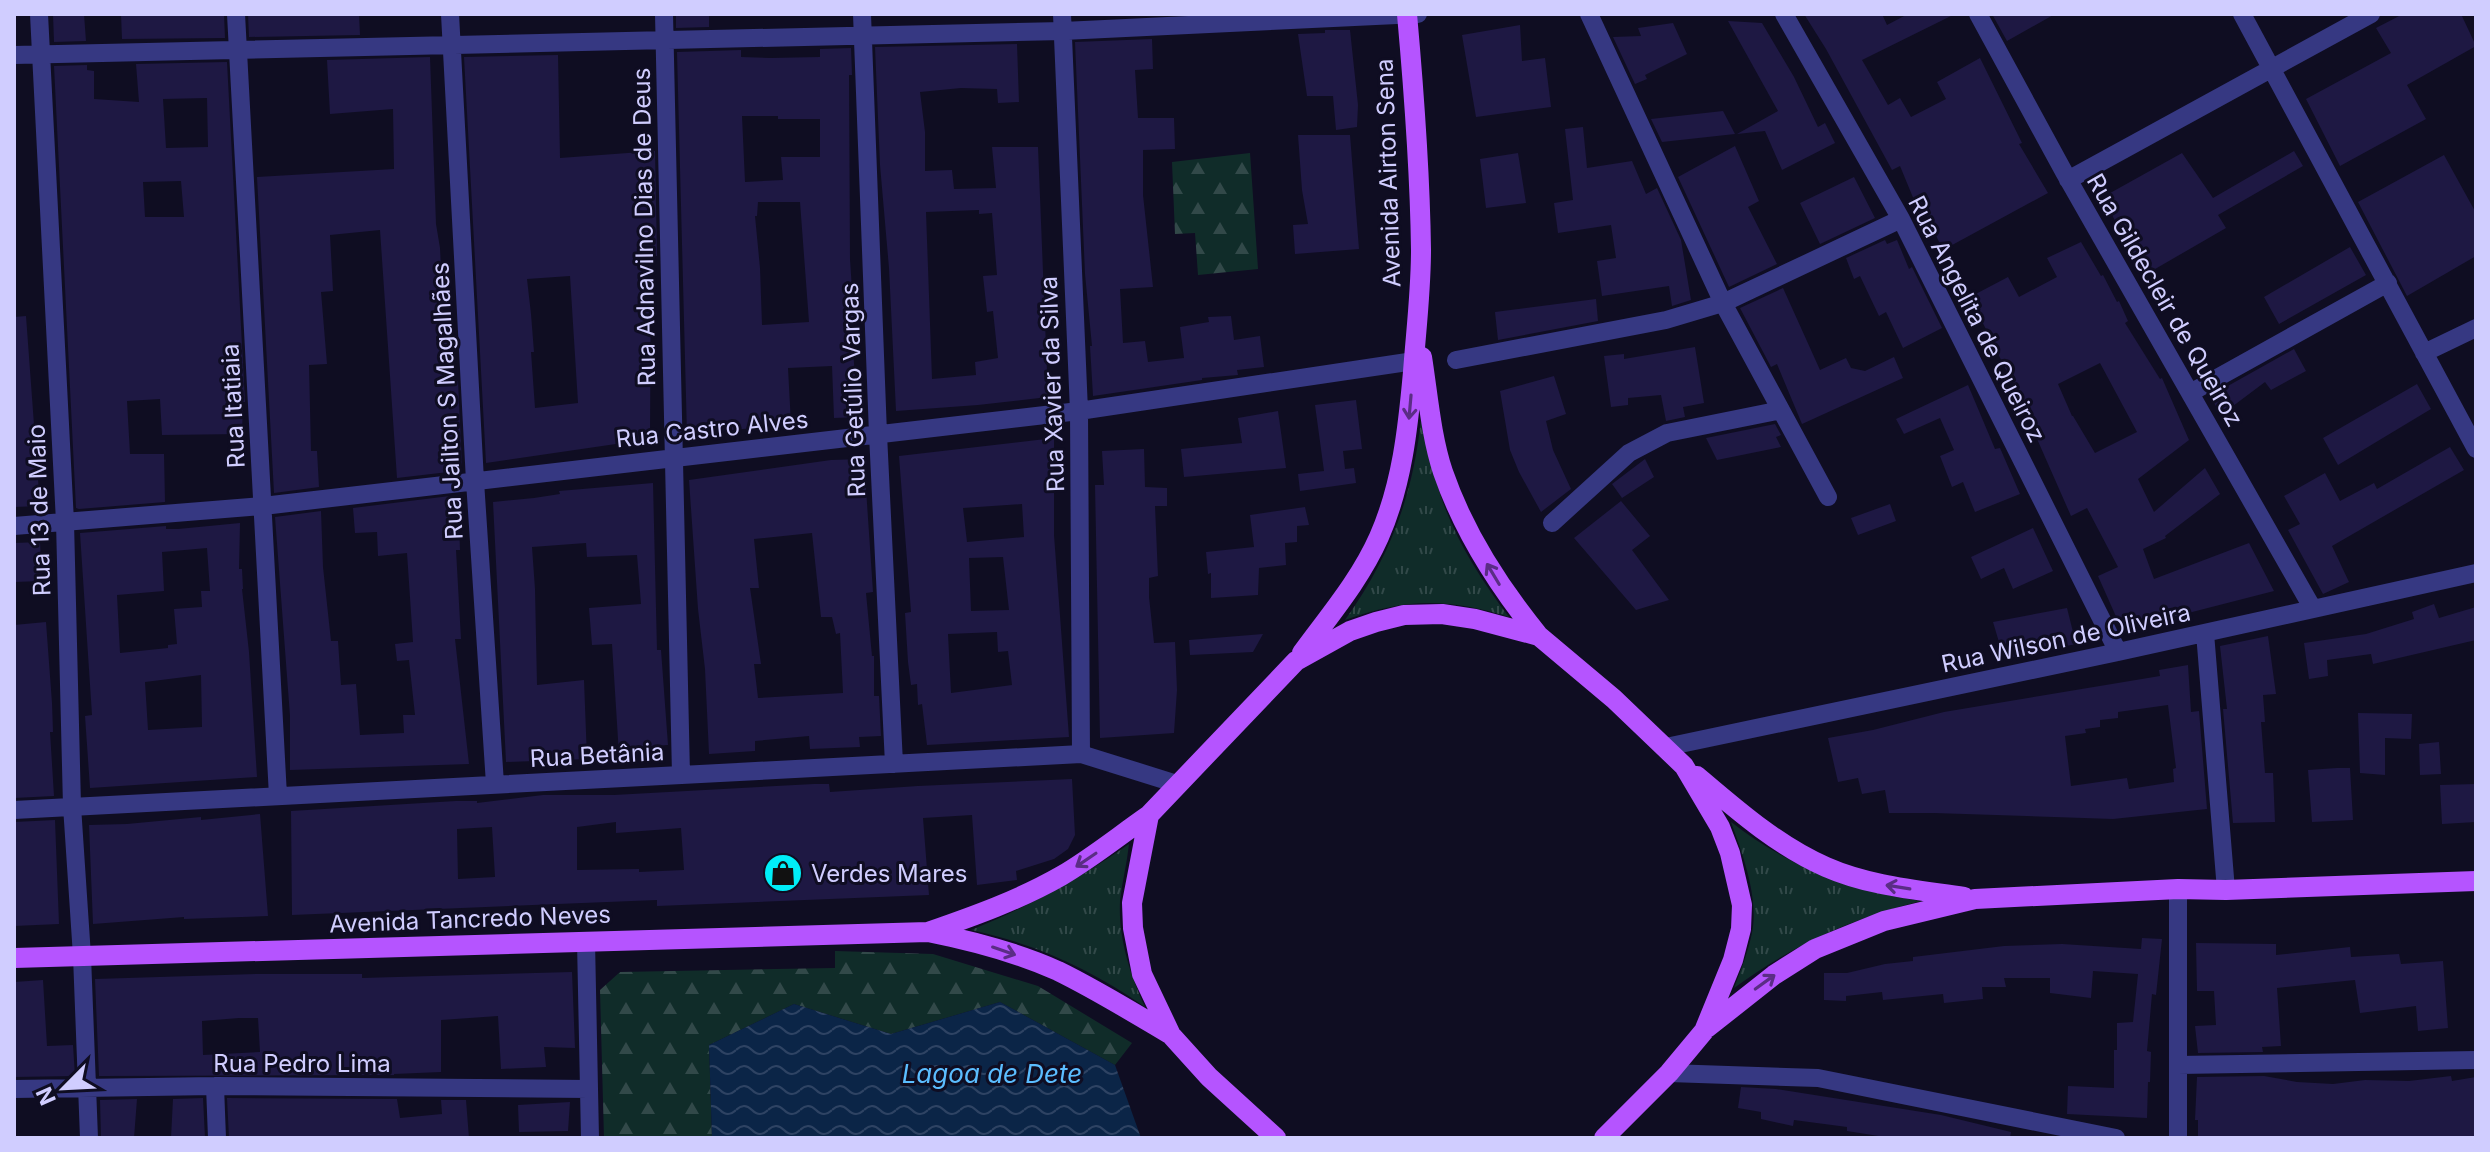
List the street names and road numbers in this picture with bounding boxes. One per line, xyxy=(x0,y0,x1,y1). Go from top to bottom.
street label: Avenida Airton Sena xyxy=(1370,58,1406,288)
street label: Rua Adnavilno Dias de Deus xyxy=(627,68,661,386)
street label: Rua Gildecleir de Queiroz xyxy=(2081,169,2249,431)
street label: Rua Angelita de Queiroz xyxy=(1902,191,2052,447)
street label: Rua Jailton S Magalhães xyxy=(425,262,469,540)
street label: Rua Xavier da Silva xyxy=(1034,276,1070,492)
street label: Rua Getúlio Vargas xyxy=(835,282,871,498)
street label: Rua Itatiaia xyxy=(215,343,251,469)
street label: Rua Castro Alves xyxy=(614,404,810,454)
street label: Rua 13 de Maio xyxy=(22,424,56,596)
street label: Rua Wilson de Oliveira xyxy=(1939,597,2193,679)
street label: Rua Betânia xyxy=(529,737,665,773)
street label: Avenida Tancredo Neves xyxy=(329,900,611,938)
street label: Rua Pedro Lima xyxy=(213,1049,391,1078)

